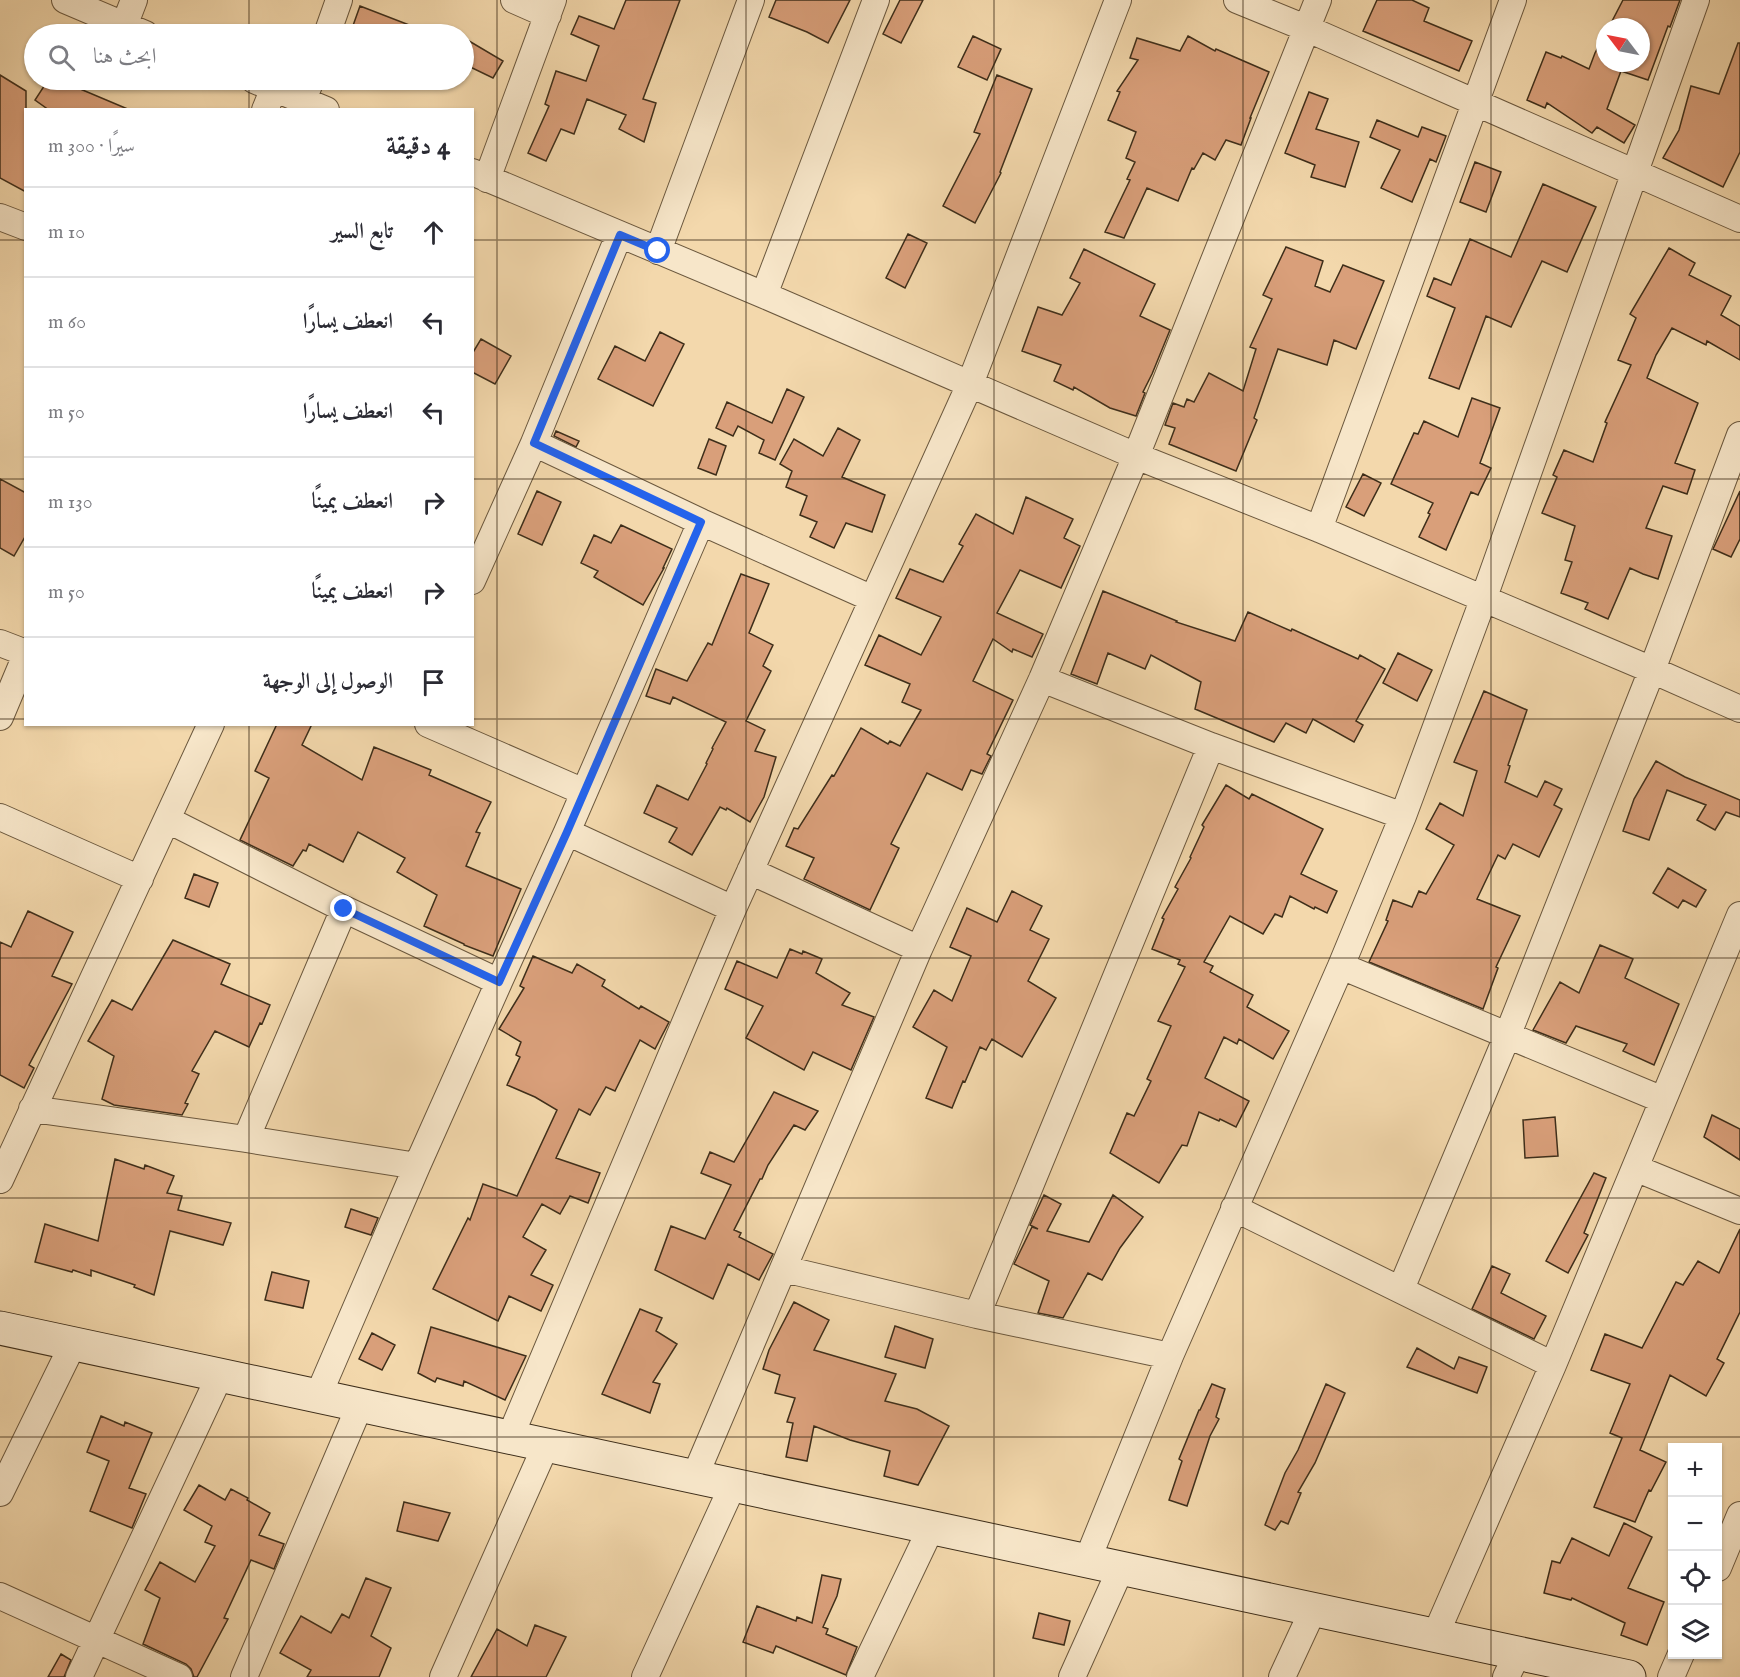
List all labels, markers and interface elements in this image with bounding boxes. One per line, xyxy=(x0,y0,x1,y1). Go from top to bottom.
north arrow xyxy=(1596,18,1650,72)
search box xyxy=(24,24,474,90)
icon: search xyxy=(45,41,78,74)
text: ابحث هنا xyxy=(93,43,156,71)
text: 4 دقيقة xyxy=(386,130,450,163)
text: سيرًا · 300 m xyxy=(48,134,135,159)
icon: ahead xyxy=(417,216,450,249)
text: تابع السير xyxy=(331,218,393,246)
text: 10 m xyxy=(48,220,85,245)
route start xyxy=(644,237,670,263)
icon: left xyxy=(417,306,450,339)
text: انعطف يسارًا xyxy=(303,308,393,336)
text: 60 m xyxy=(48,310,86,335)
icon: left xyxy=(417,396,450,429)
text: انعطف يسارًا xyxy=(303,398,393,426)
text: 50 m xyxy=(48,400,85,425)
icon: right xyxy=(417,486,450,519)
text: انعطف يمينًا xyxy=(312,488,393,516)
text: 130 m xyxy=(48,490,93,515)
icon: right xyxy=(417,576,450,609)
text: انعطف يمينًا xyxy=(312,578,393,606)
text: 50 m xyxy=(48,580,85,605)
icon: arrive xyxy=(417,666,450,699)
text: الوصول إلى الوجهة xyxy=(263,668,393,696)
route end xyxy=(330,895,356,921)
map controls xyxy=(1668,1443,1722,1659)
button: + xyxy=(1668,1443,1722,1497)
button: − xyxy=(1668,1497,1722,1551)
button: locate xyxy=(1668,1551,1722,1605)
button: layers xyxy=(1668,1605,1722,1659)

